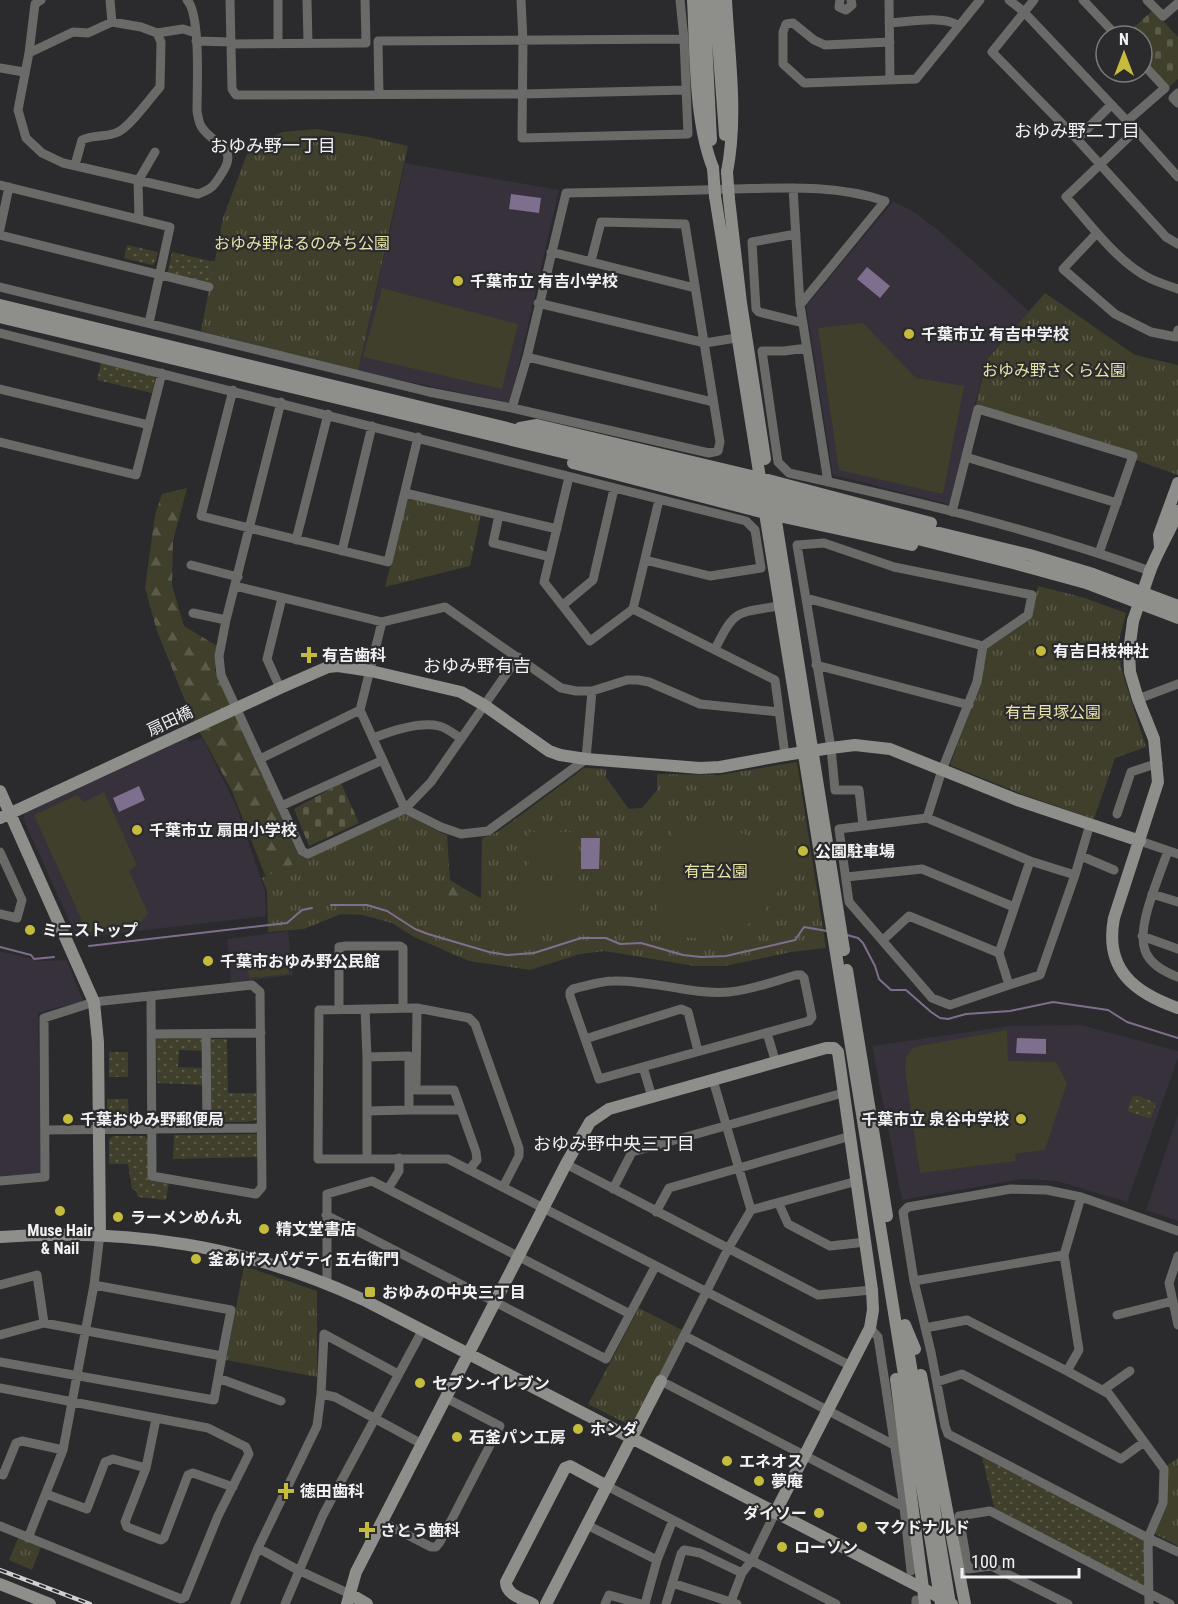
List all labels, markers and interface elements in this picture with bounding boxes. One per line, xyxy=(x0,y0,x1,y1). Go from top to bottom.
north arrow xyxy=(1094,24,1154,84)
text: N xyxy=(1119,30,1129,49)
district label: おゆみ野二丁目 xyxy=(1014,120,1140,141)
district label: おゆみ野一丁目 xyxy=(210,135,336,156)
park label: おゆみ野はるのみち公園 xyxy=(214,234,390,253)
place label: 千葉市立 有吉小学校 xyxy=(470,272,618,291)
marker: 千葉市立 有吉小学校 xyxy=(451,274,465,288)
place label: 千葉市立 有吉中学校 xyxy=(921,325,1069,344)
marker: 千葉市立 有吉中学校 xyxy=(902,327,916,341)
park label: おゆみ野さくら公園 xyxy=(982,361,1126,380)
place label: 有吉日枝神社 xyxy=(1053,642,1149,661)
marker: 有吉日枝神社 xyxy=(1034,644,1048,658)
marker: 有吉歯科 xyxy=(300,646,318,664)
place label: 有吉歯科 xyxy=(322,646,386,665)
district label: おゆみ野有吉 xyxy=(423,655,531,676)
street label: 扇田橋 xyxy=(144,702,196,740)
park label: 有吉貝塚公園 xyxy=(1005,703,1101,722)
place label: 千葉市立 扇田小学校 xyxy=(149,821,297,840)
marker: 千葉市立 扇田小学校 xyxy=(130,823,144,837)
place label: 公園駐車場 xyxy=(815,842,895,861)
marker: 公園駐車場 xyxy=(796,844,810,858)
park label: 有吉公園 xyxy=(684,862,748,881)
place label: ミニストップ xyxy=(42,921,138,940)
marker: ミニストップ xyxy=(23,923,37,937)
place label: 千葉市おゆみ野公民館 xyxy=(220,952,380,971)
marker: 千葉市おゆみ野公民館 xyxy=(201,954,215,968)
place label: 千葉おゆみ野郵便局 xyxy=(80,1110,224,1129)
place label: 千葉市立 泉谷中学校 xyxy=(861,1110,1009,1129)
marker: 千葉おゆみ野郵便局 xyxy=(61,1112,75,1126)
marker: 千葉市立 泉谷中学校 xyxy=(1014,1112,1028,1126)
district label: おゆみ野中央三丁目 xyxy=(533,1133,695,1154)
marker: Muse Hair & Nail xyxy=(53,1204,67,1218)
place label: ラーメンめん丸 xyxy=(130,1208,241,1227)
marker: ラーメンめん丸 xyxy=(111,1210,125,1224)
place label: 精文堂書店 xyxy=(276,1220,356,1239)
place label: Muse Hair & Nail xyxy=(27,1221,93,1258)
marker: 精文堂書店 xyxy=(257,1222,271,1236)
place label: 釜あげスパゲティ五右衛門 xyxy=(208,1250,399,1269)
marker: 釜あげスパゲティ五右衛門 xyxy=(189,1252,203,1266)
place label: おゆみの中央三丁目 xyxy=(382,1283,526,1302)
marker: おゆみの中央三丁目 xyxy=(363,1285,377,1299)
place label: セブン-イレブン xyxy=(432,1374,550,1393)
marker: セブン-イレブン xyxy=(413,1376,427,1390)
place label: ホンダ xyxy=(590,1420,638,1439)
marker: ホンダ xyxy=(571,1422,585,1436)
place label: 石釜パン工房 xyxy=(469,1428,566,1447)
marker: 石釜パン工房 xyxy=(450,1430,464,1444)
place label: エネオス xyxy=(739,1452,803,1471)
marker: エネオス xyxy=(720,1454,734,1468)
place label: 夢庵 xyxy=(771,1472,803,1491)
marker: 夢庵 xyxy=(752,1474,766,1488)
marker: 徳田歯科 xyxy=(277,1482,295,1500)
place label: 徳田歯科 xyxy=(300,1482,364,1501)
place label: ダイソー xyxy=(743,1504,807,1523)
marker: ダイソー xyxy=(812,1506,826,1520)
place label: マクドナルド xyxy=(874,1518,970,1537)
marker: マクドナルド xyxy=(855,1520,869,1534)
marker: さとう歯科 xyxy=(358,1521,376,1539)
place label: さとう歯科 xyxy=(380,1521,460,1540)
place label: ローソン xyxy=(794,1538,858,1557)
marker: ローソン xyxy=(775,1540,789,1554)
scale bar xyxy=(962,1541,1079,1579)
text: 100 m xyxy=(971,1551,1015,1572)

